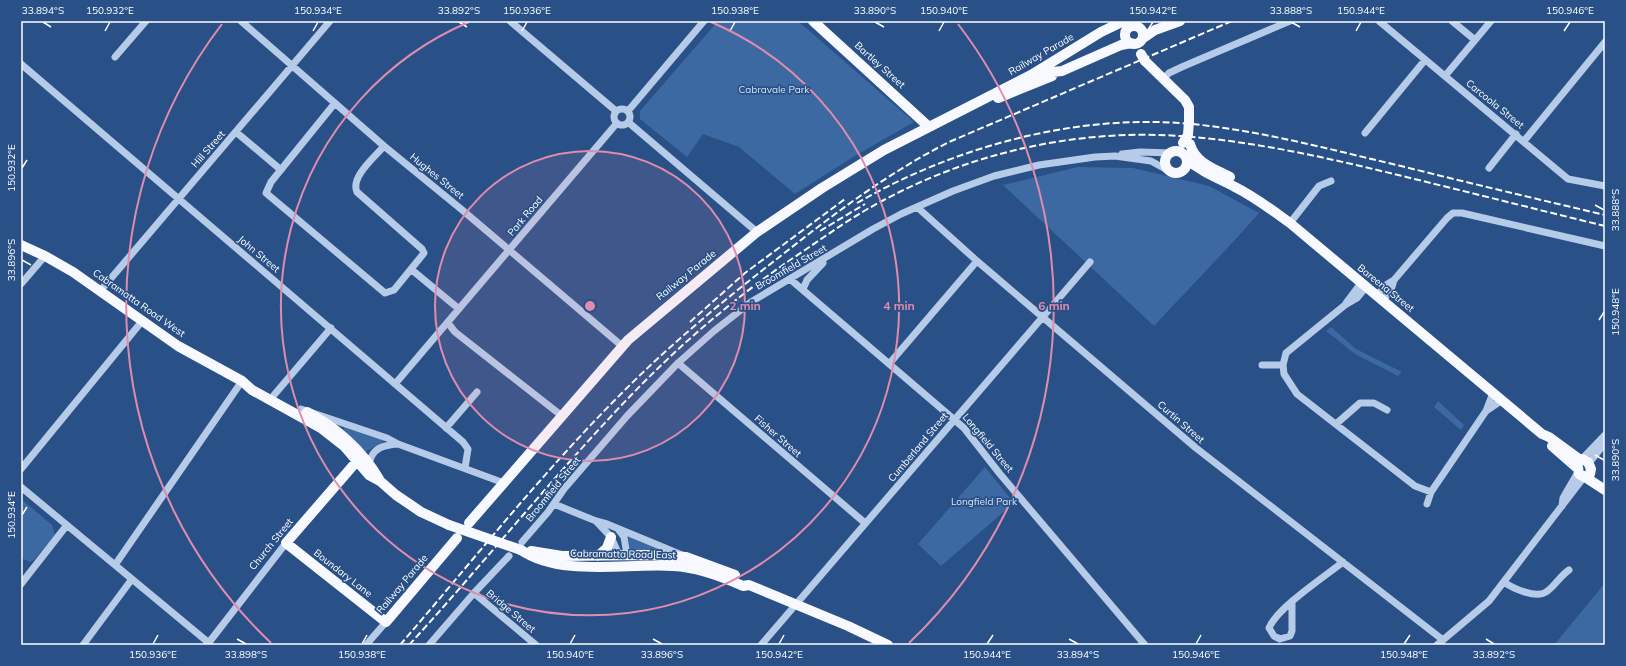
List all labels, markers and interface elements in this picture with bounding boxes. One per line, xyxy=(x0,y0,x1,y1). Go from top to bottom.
text: 33.894°S xyxy=(22,4,64,17)
text: 150.932°E xyxy=(86,4,134,17)
text: 150.934°E xyxy=(294,4,342,17)
text: 33.892°S xyxy=(438,4,480,17)
text: 150.936°E xyxy=(503,4,551,17)
text: 150.938°E xyxy=(711,4,759,17)
text: 33.890°S xyxy=(854,4,896,17)
text: 150.940°E xyxy=(920,4,968,17)
text: 150.942°E xyxy=(1129,4,1177,17)
text: 33.888°S xyxy=(1270,4,1312,17)
text: 150.944°E xyxy=(1337,4,1385,17)
text: 150.946°E xyxy=(1546,4,1594,17)
street label: Railway Parade xyxy=(1006,30,1076,78)
street label: Bartley Street xyxy=(852,39,908,91)
street label: Carcoola Street xyxy=(1463,77,1527,132)
park label: Cabravale Park xyxy=(739,83,810,96)
street label: Hill Street xyxy=(188,127,228,170)
text: 150.932°E xyxy=(5,144,18,192)
street label: Hughes Street xyxy=(407,150,467,202)
text: 33.888°S xyxy=(1609,189,1622,231)
street label: Park Road xyxy=(505,193,545,239)
street label: John Street xyxy=(235,233,283,276)
text: 33.896°S xyxy=(5,239,18,281)
street label: Broomfield Street xyxy=(753,241,829,293)
street label: Railway Parade xyxy=(653,247,719,303)
street label: Bareena Street xyxy=(1355,261,1417,315)
street label: Cabramatta Road West xyxy=(90,266,188,340)
text: 150.948°E xyxy=(1609,288,1622,336)
text: 2 min xyxy=(729,298,761,313)
text: 4 min xyxy=(883,298,915,313)
text: 6 min xyxy=(1038,298,1070,313)
centre of rings xyxy=(583,299,597,313)
street label: Curtin Street xyxy=(1155,398,1208,446)
street label: Cumberland Street xyxy=(885,409,951,484)
street label: Longfield Street xyxy=(960,411,1017,475)
street label: Fisher Street xyxy=(752,412,805,460)
text: 33.890°S xyxy=(1609,439,1622,481)
street label: Broomfield Street xyxy=(523,453,584,524)
text: 150.934°E xyxy=(5,491,18,539)
park label: Longfield Park xyxy=(951,495,1018,508)
street label: Church Street xyxy=(246,515,296,573)
street label: Boundary Lane xyxy=(311,546,375,600)
street label: Cabramatta Road East xyxy=(570,547,677,561)
street label: Railway Parade xyxy=(373,552,431,616)
street label: Bridge Street xyxy=(484,587,539,636)
text: 150.936°E xyxy=(129,648,177,661)
text: 33.898°S xyxy=(225,648,267,661)
text: 150.938°E xyxy=(338,648,386,661)
text: 150.940°E xyxy=(546,648,594,661)
text: 33.896°S xyxy=(641,648,683,661)
text: 150.942°E xyxy=(755,648,803,661)
text: 150.944°E xyxy=(963,648,1011,661)
text: 33.894°S xyxy=(1057,648,1099,661)
text: 150.946°E xyxy=(1172,648,1220,661)
text: 150.948°E xyxy=(1380,648,1428,661)
text: 33.892°S xyxy=(1473,648,1515,661)

